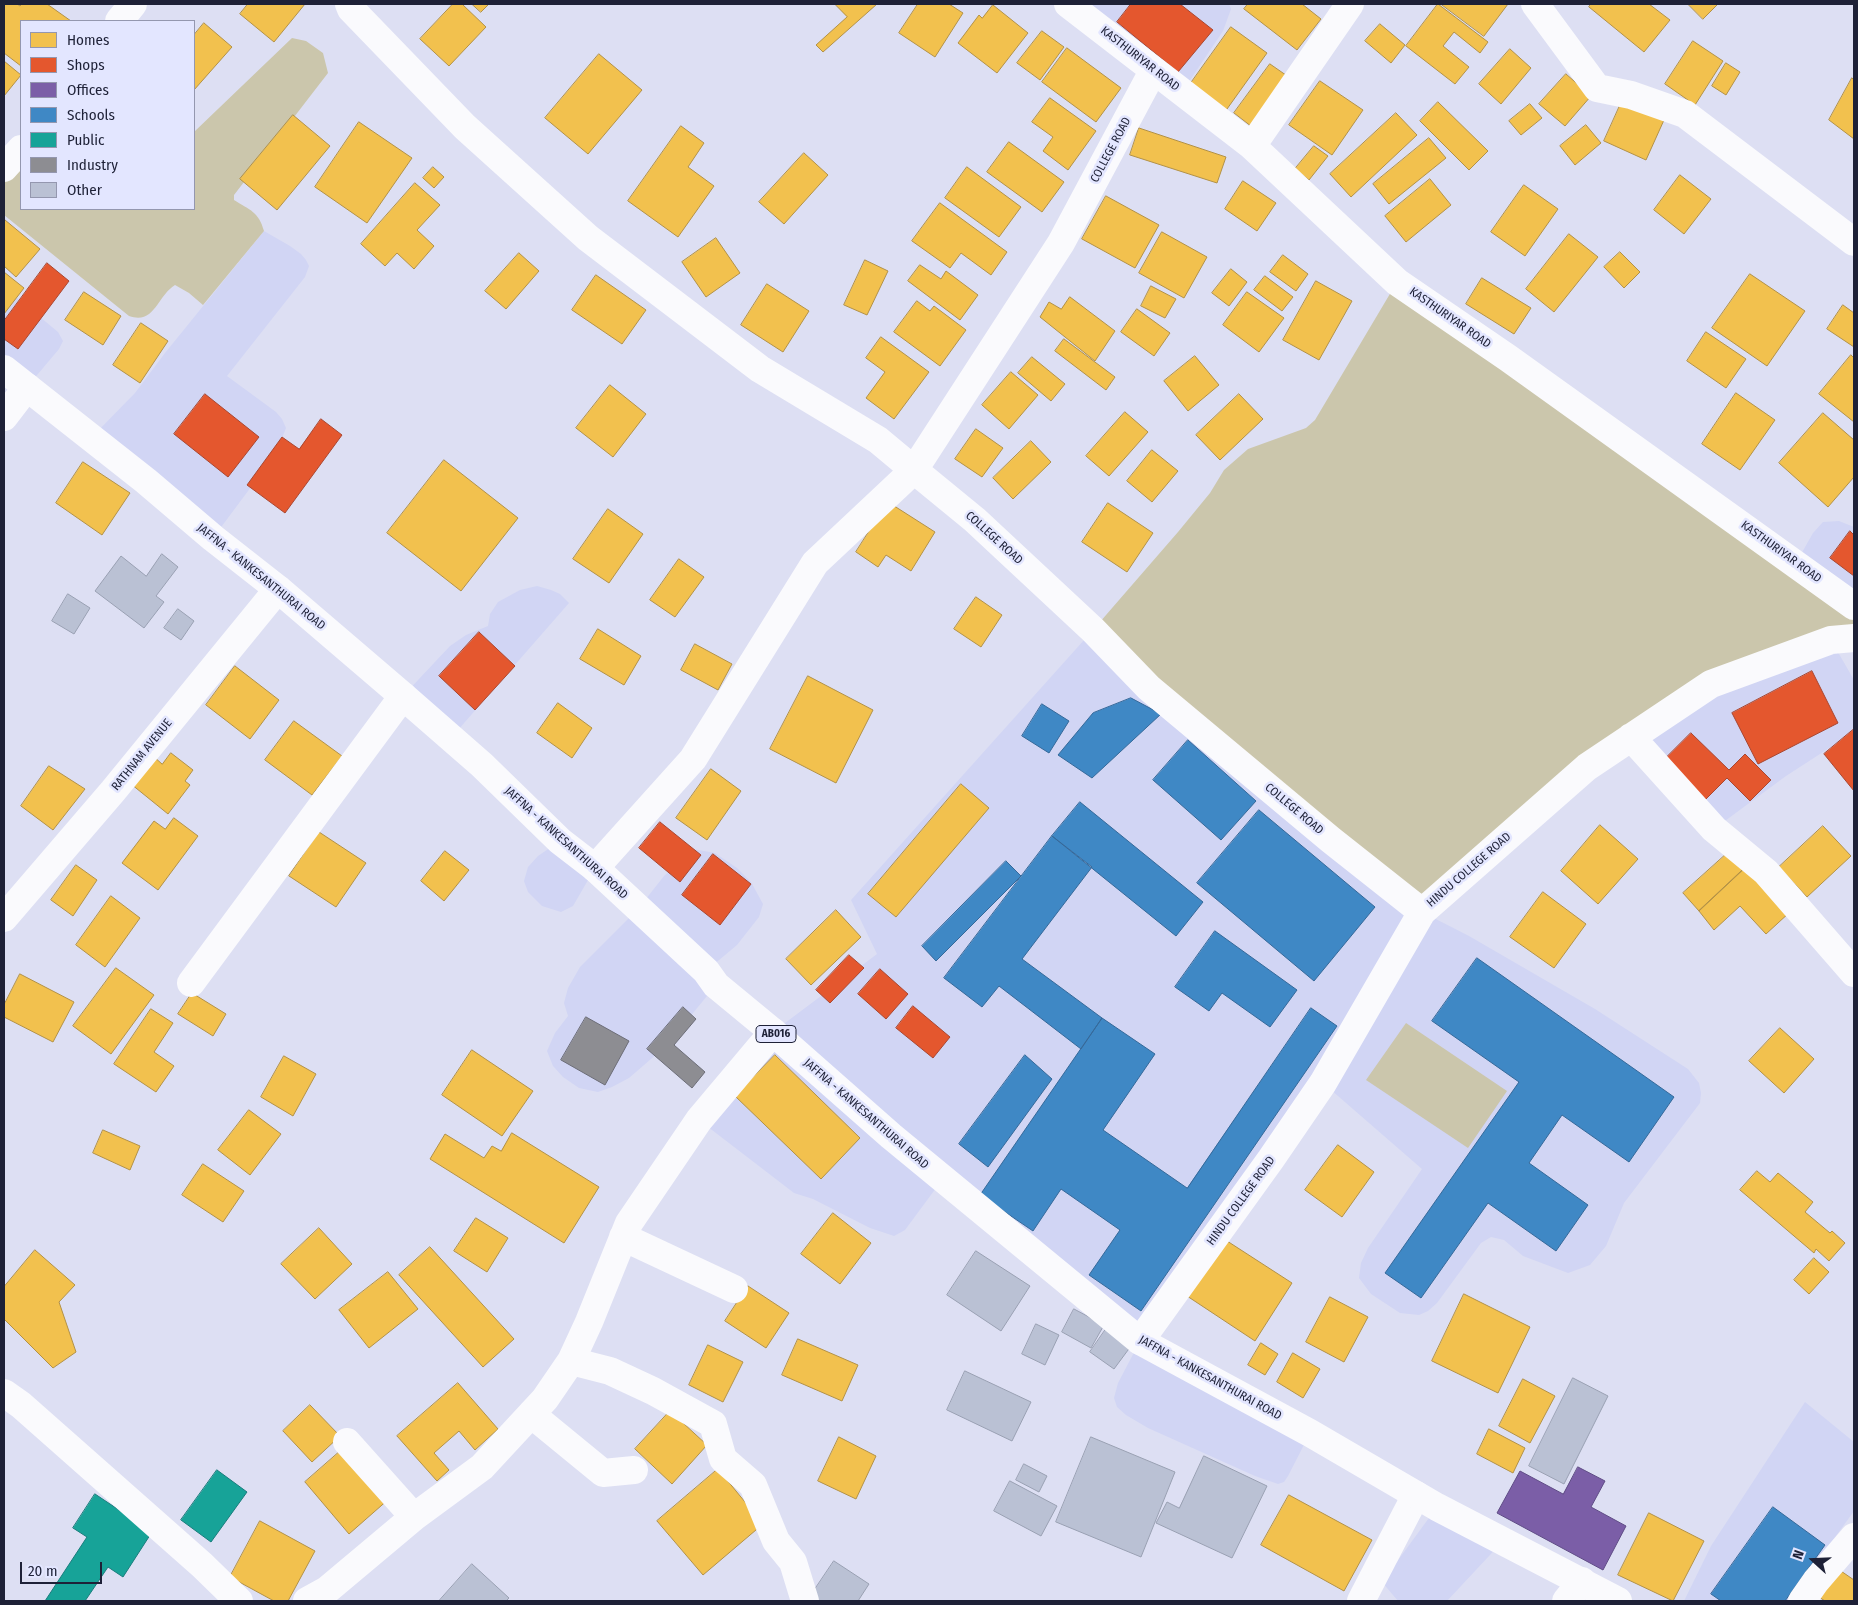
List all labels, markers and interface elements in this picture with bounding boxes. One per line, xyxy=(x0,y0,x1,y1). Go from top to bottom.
legend xyxy=(20,20,195,210)
street label: KASTHURIYAR ROAD xyxy=(1098,24,1182,94)
text: Homes xyxy=(67,31,109,49)
text: Shops xyxy=(67,56,105,74)
text: Offices xyxy=(67,81,109,99)
text: Schools xyxy=(67,106,115,124)
street label: COLLEGE ROAD xyxy=(1088,115,1134,185)
text: Public xyxy=(67,131,104,149)
text: Industry xyxy=(67,156,118,174)
text: Other xyxy=(67,181,102,199)
street label: KASTHURIYAR ROAD xyxy=(1407,285,1493,351)
street label: COLLEGE ROAD xyxy=(962,509,1026,567)
street label: KASTHURIYAR ROAD xyxy=(1738,518,1824,586)
street label: JAFFNA - KANKESANTHURAI ROAD xyxy=(194,521,328,633)
street label: RATHNAM AVENUE xyxy=(109,716,175,794)
street label: COLLEGE ROAD xyxy=(1262,780,1326,838)
street label: JAFFNA - KANKESANTHURAI ROAD xyxy=(501,784,631,902)
street label: HINDU COLLEGE ROAD xyxy=(1424,830,1514,910)
road number: AB016 xyxy=(756,1026,796,1042)
street label: JAFFNA - KANKESANTHURAI ROAD xyxy=(801,1056,931,1172)
street label: HINDU COLLEGE ROAD xyxy=(1204,1154,1278,1248)
street label: JAFFNA - KANKESANTHURAI ROAD xyxy=(1136,1333,1284,1423)
north arrow xyxy=(1788,1535,1838,1585)
text: N xyxy=(1789,1548,1808,1562)
scale bar xyxy=(22,1552,105,1584)
text: 20 m xyxy=(28,1562,58,1580)

